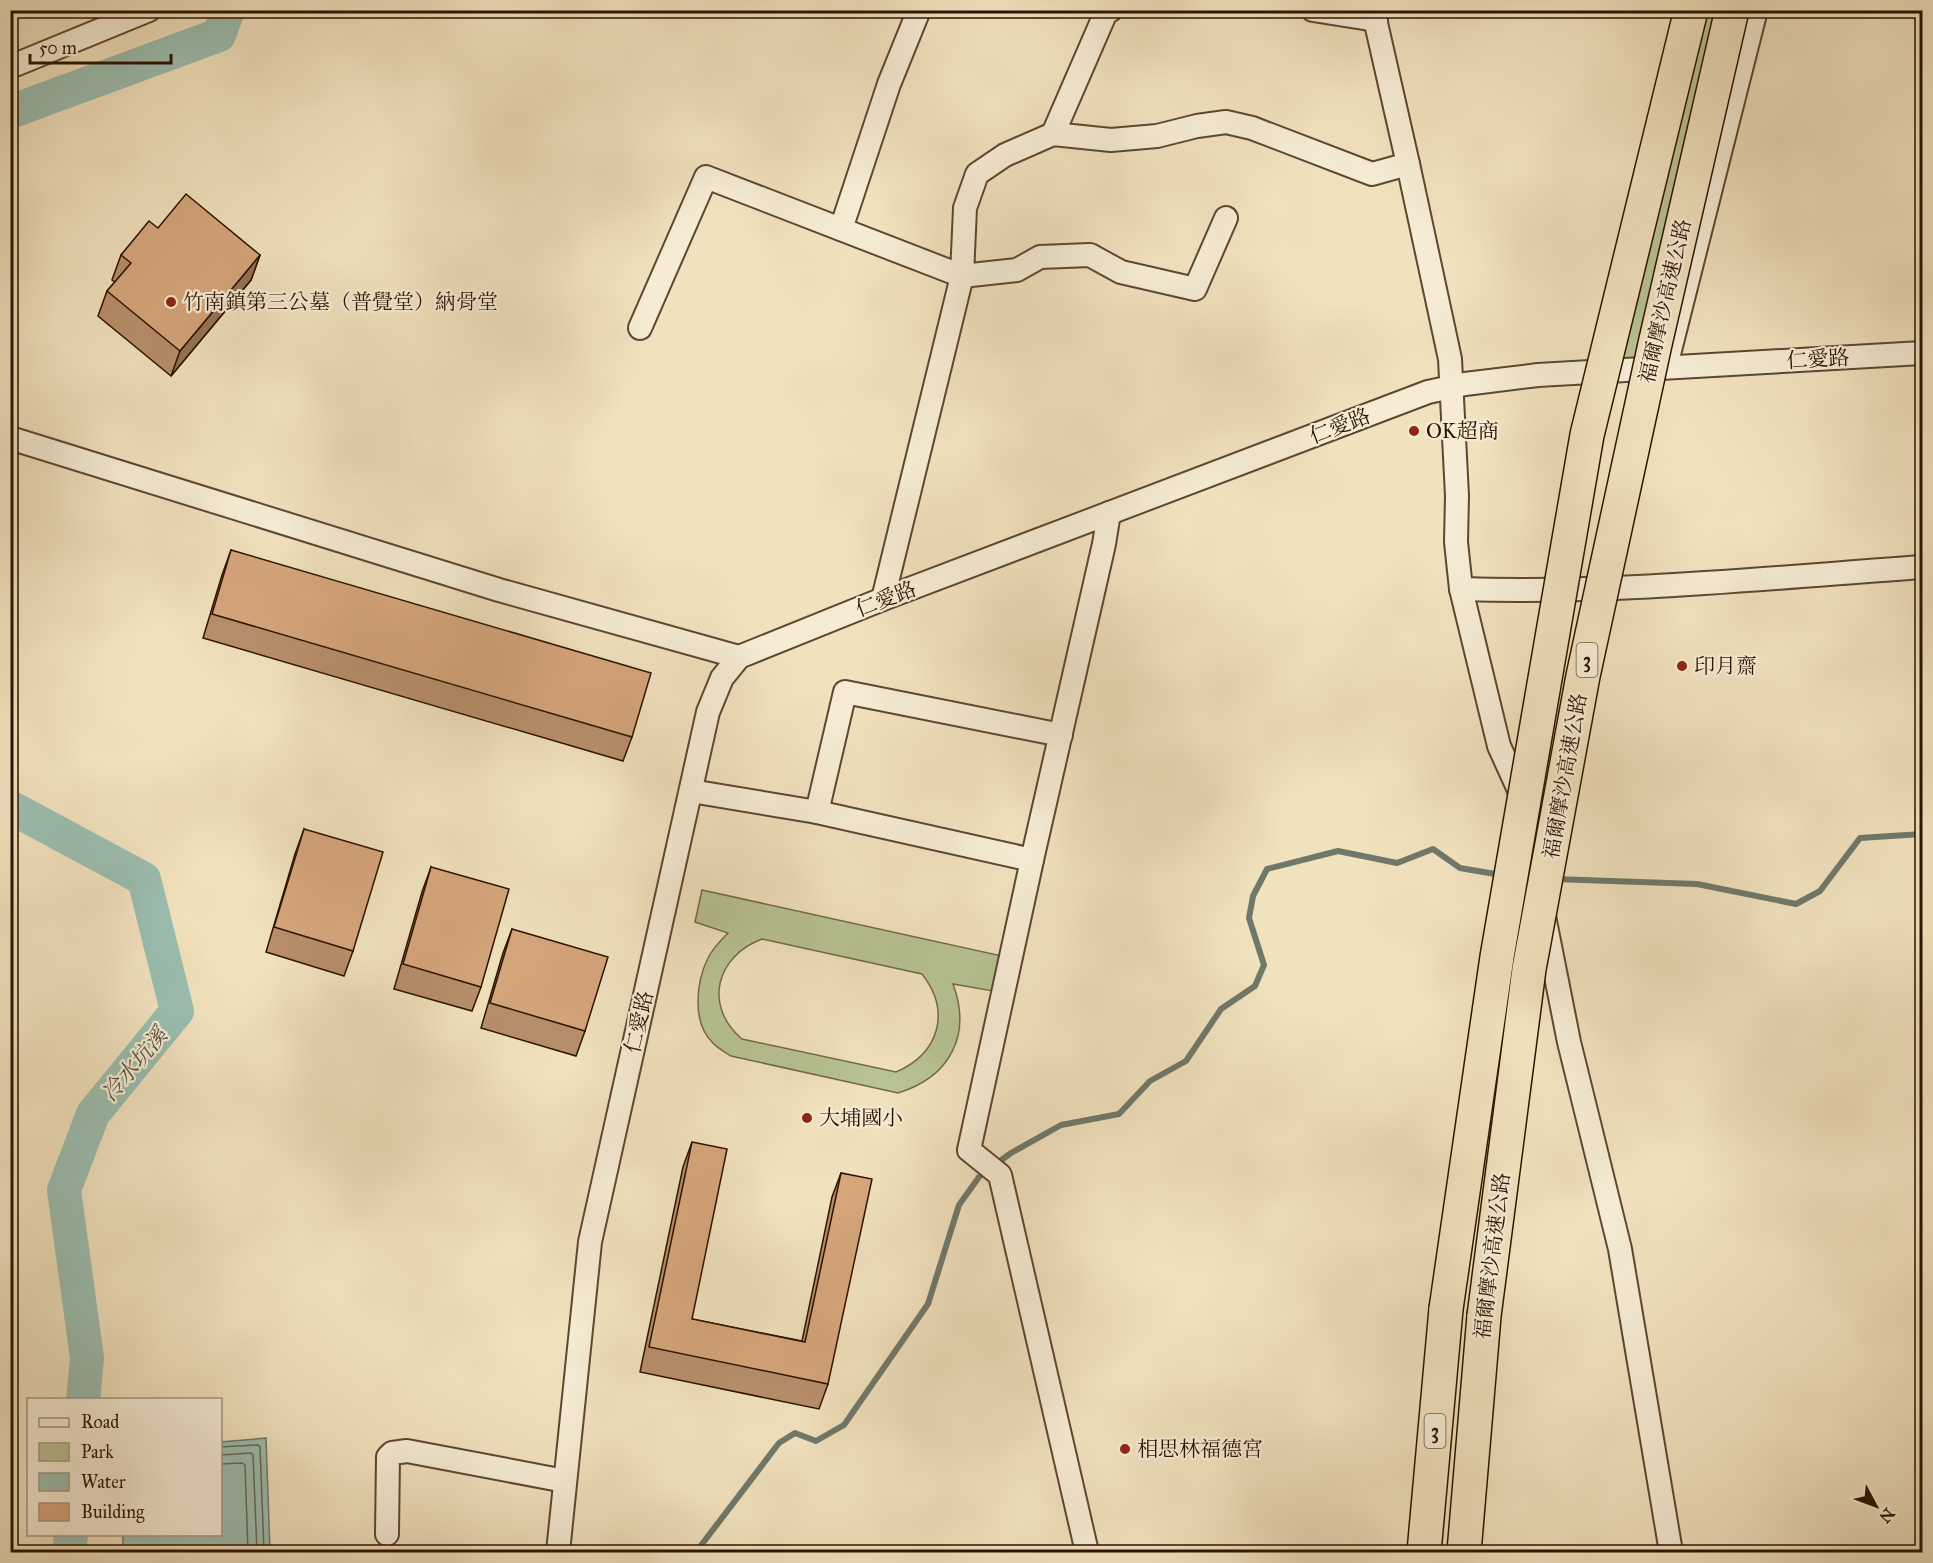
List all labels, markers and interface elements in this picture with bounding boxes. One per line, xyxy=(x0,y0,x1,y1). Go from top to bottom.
scale bar xyxy=(30,27,171,65)
text: 50 m xyxy=(39,37,77,59)
street label: 福爾摩沙高速公路 xyxy=(1633,216,1697,386)
place label: 竹南鎮第三公墓（普覺堂）納骨堂 xyxy=(183,289,498,315)
marker: 竹南鎮第三公墓（普覺堂）納骨堂 xyxy=(164,295,178,309)
street label: 仁愛路 xyxy=(1786,344,1850,374)
street label: 仁愛路 xyxy=(1306,403,1374,449)
place label: OK超商 xyxy=(1426,418,1499,444)
marker: OK超商 xyxy=(1407,424,1421,438)
street label: 仁愛路 xyxy=(852,576,920,622)
road number: 3 xyxy=(1576,643,1598,677)
place label: 印月齋 xyxy=(1694,653,1757,679)
marker: 印月齋 xyxy=(1675,659,1689,673)
street label: 福爾摩沙高速公路 xyxy=(1538,691,1592,861)
street label: 仁愛路 xyxy=(619,988,659,1056)
water label: 冷水坑溪 xyxy=(96,1020,174,1107)
place label: 大埔國小 xyxy=(819,1105,903,1131)
marker: 大埔國小 xyxy=(800,1111,814,1125)
street label: 福爾摩沙高速公路 xyxy=(1469,1171,1515,1341)
legend xyxy=(27,1398,222,1536)
text: Road xyxy=(81,1411,119,1433)
road number: 3 xyxy=(1424,1414,1446,1448)
place label: 相思林福德宮 xyxy=(1137,1436,1263,1462)
text: Park xyxy=(81,1441,114,1463)
marker: 相思林福德宮 xyxy=(1118,1442,1132,1456)
text: Water xyxy=(81,1471,126,1493)
north arrow xyxy=(1846,1476,1906,1536)
text: Building xyxy=(81,1501,145,1524)
text: N xyxy=(1875,1504,1899,1527)

